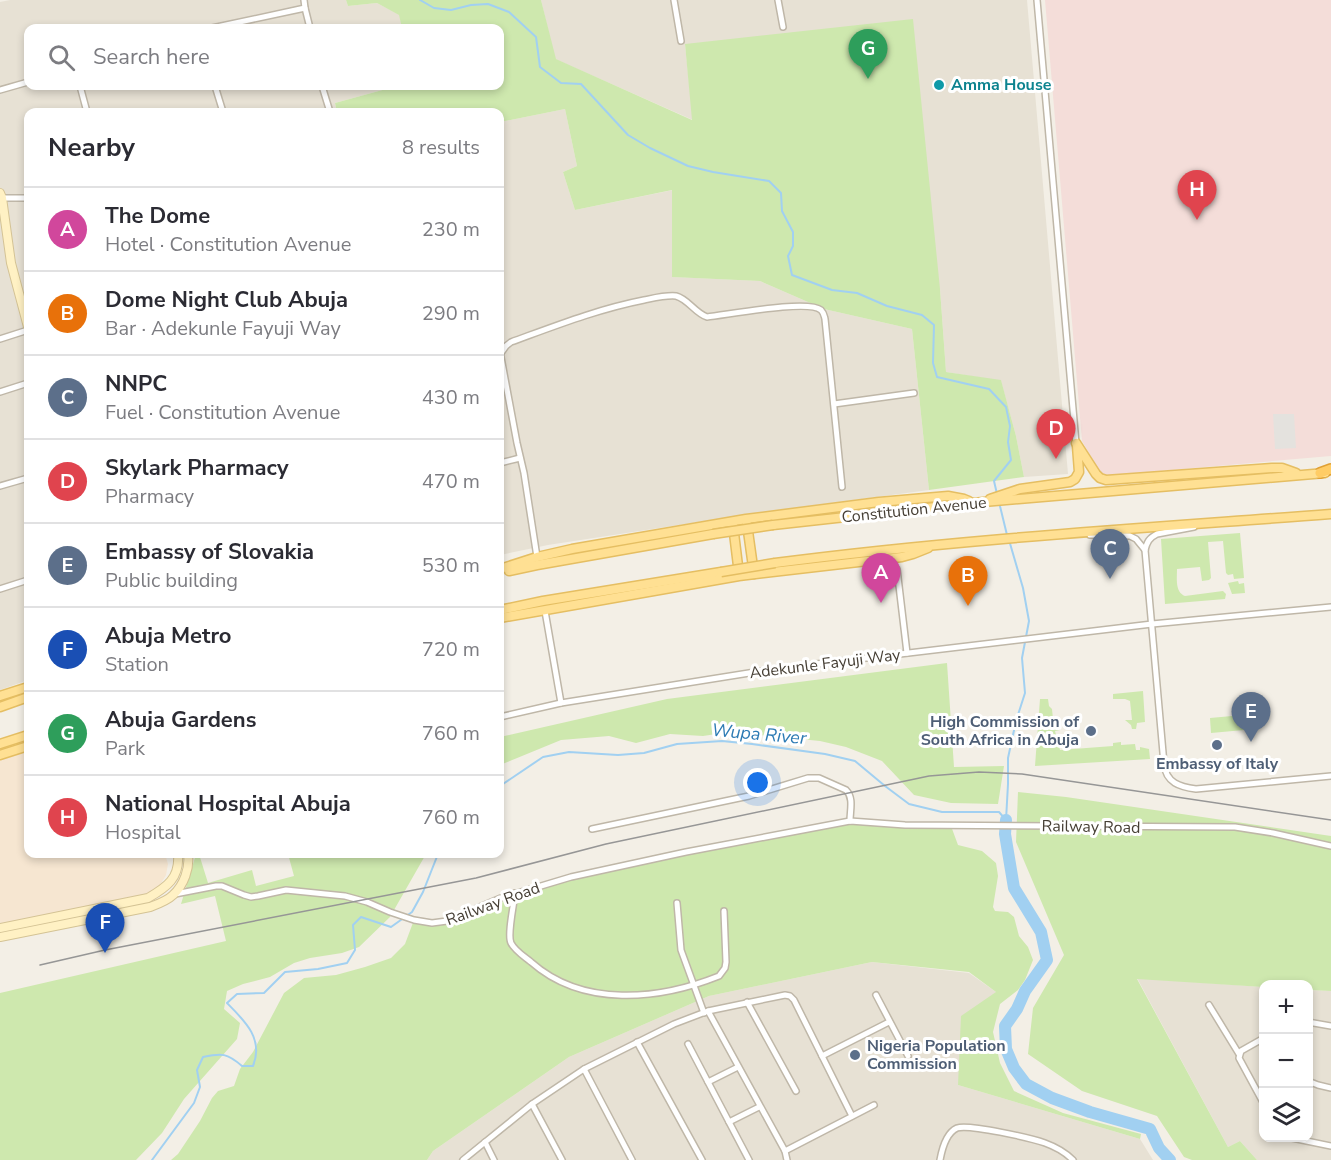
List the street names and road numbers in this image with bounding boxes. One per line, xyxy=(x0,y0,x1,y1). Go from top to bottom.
street label: Constitution Avenue xyxy=(840,491,988,529)
street label: Adekunle Fayuji Way xyxy=(748,644,902,684)
street label: Railway Road xyxy=(1041,815,1141,839)
street label: Railway Road xyxy=(443,877,543,931)

